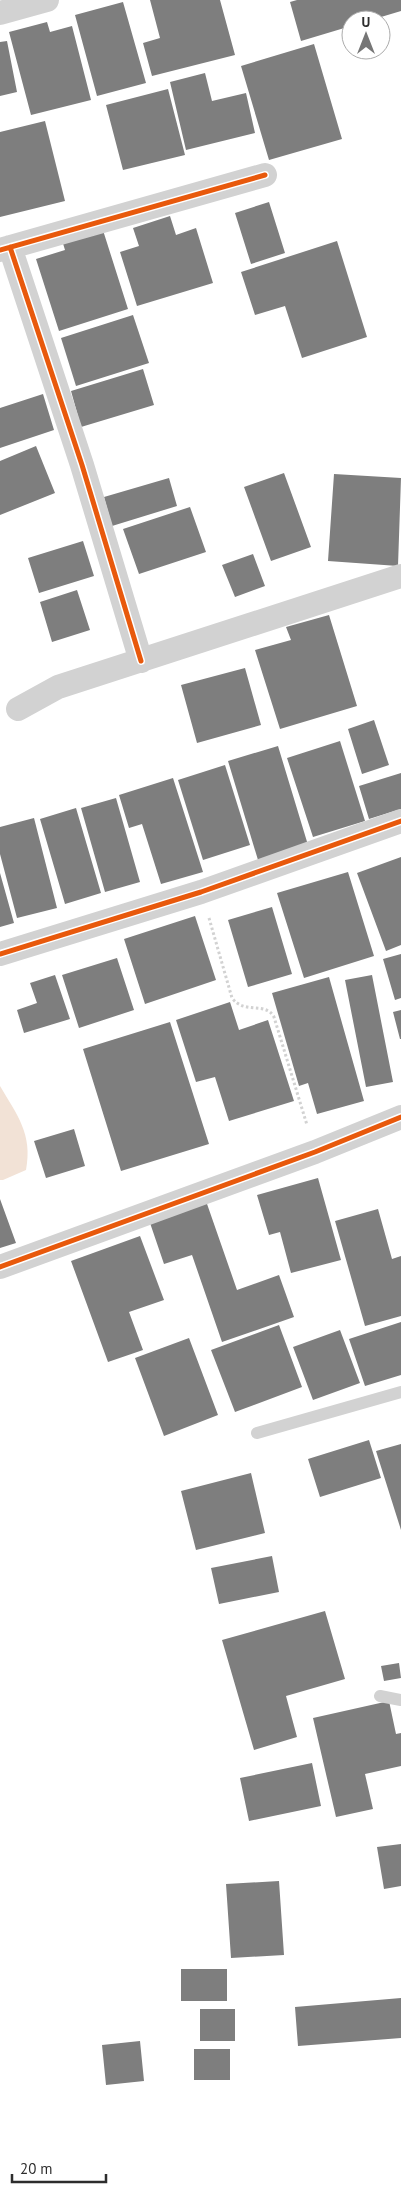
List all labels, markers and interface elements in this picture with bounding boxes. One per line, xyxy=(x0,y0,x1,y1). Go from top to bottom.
north arrow xyxy=(341,10,391,60)
text: U xyxy=(362,13,370,31)
scale bar xyxy=(12,2152,106,2184)
text: 20 m xyxy=(20,2159,53,2178)

